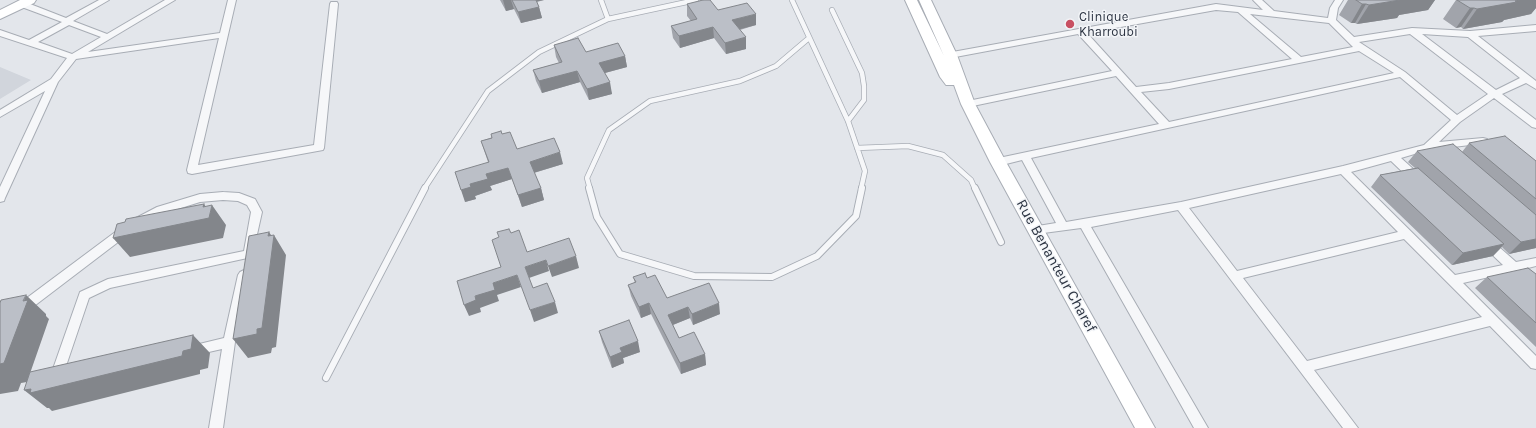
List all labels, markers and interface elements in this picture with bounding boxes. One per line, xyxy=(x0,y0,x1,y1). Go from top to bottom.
place label: Clinique Kharroubi xyxy=(1079,9,1138,40)
marker: Clinique Kharroubi xyxy=(1064,18,1076,30)
street label: Rue Benanteur Charef xyxy=(1012,196,1100,336)

